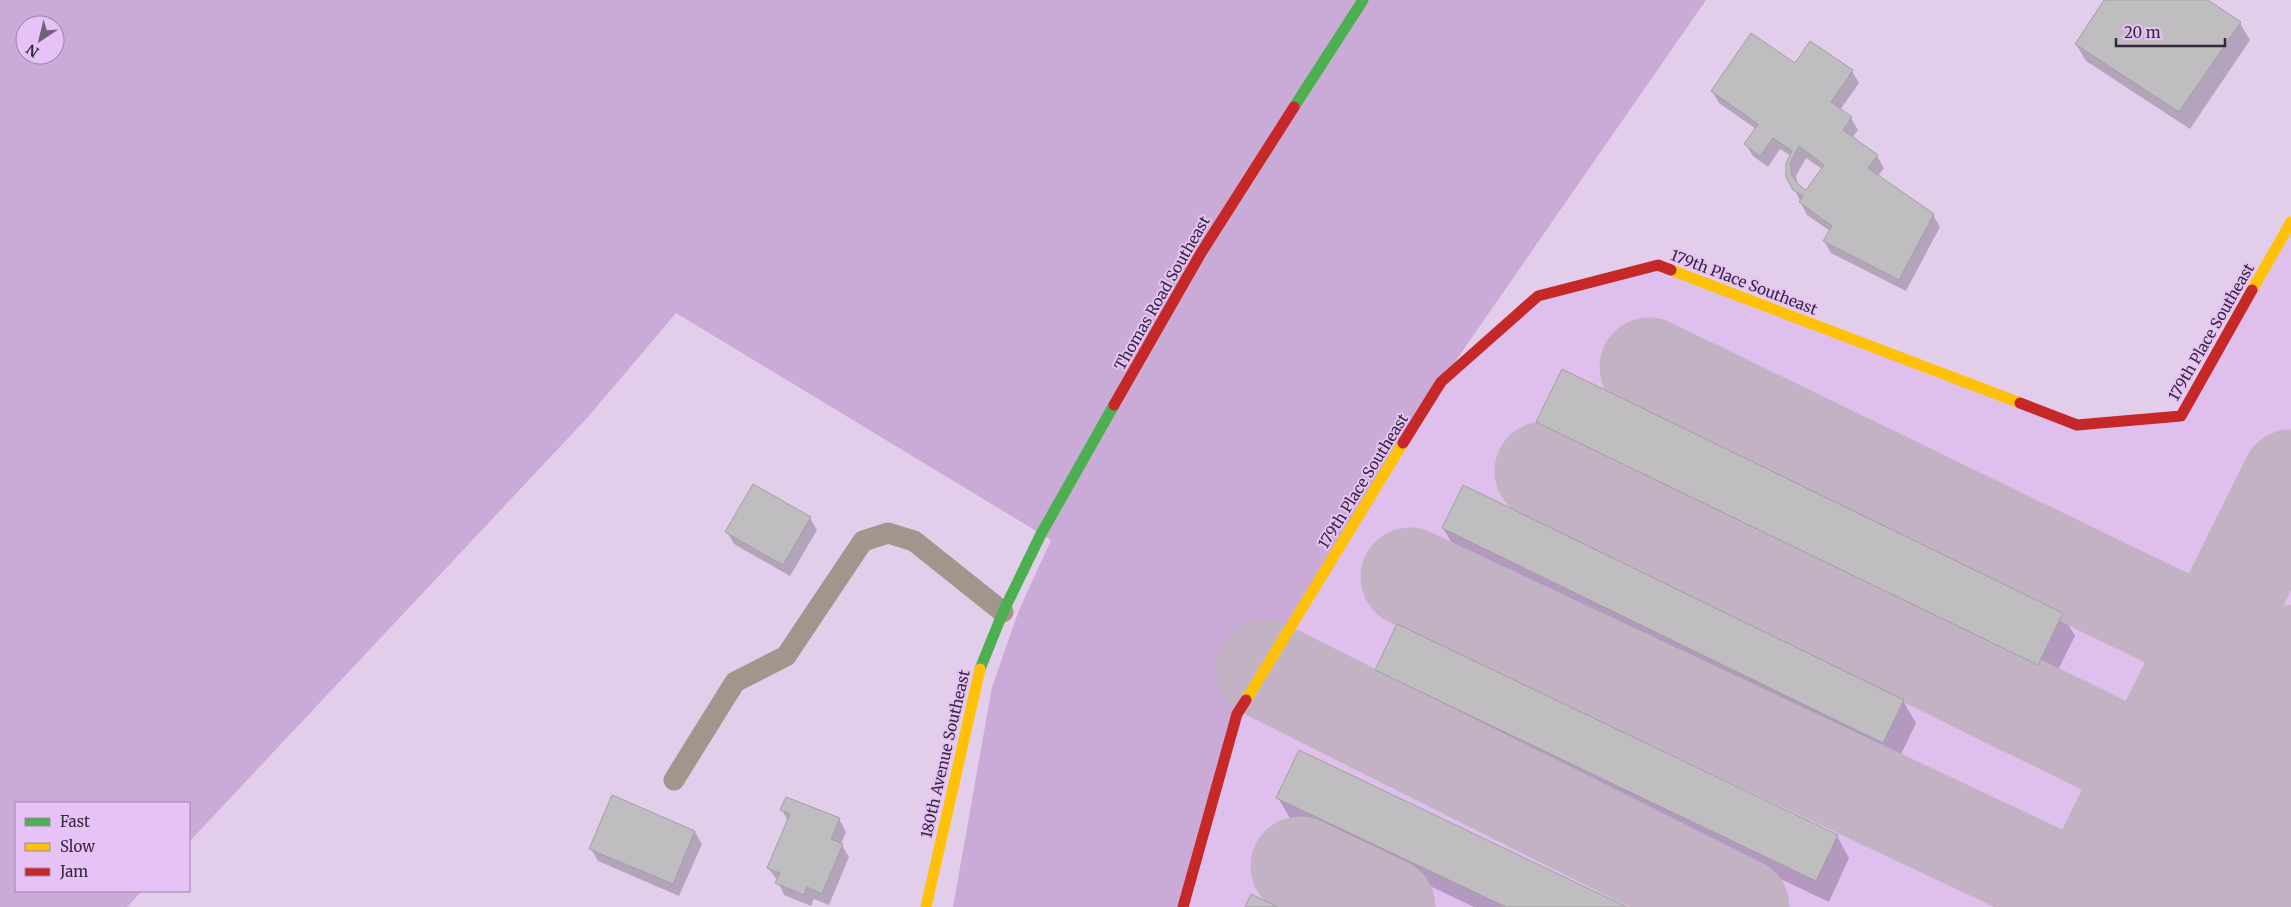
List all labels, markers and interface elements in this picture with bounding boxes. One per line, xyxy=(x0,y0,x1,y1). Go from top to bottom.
north arrow xyxy=(15,15,65,65)
scale bar xyxy=(2116,15,2225,47)
text: 20 m xyxy=(2124,23,2161,42)
text: N xyxy=(23,40,42,61)
street label: Thomas Road Southeast xyxy=(1110,212,1214,373)
street label: 179th Place Southeast xyxy=(1668,245,1820,319)
street label: 179th Place Southeast xyxy=(2164,260,2258,404)
street label: 179th Place Southeast xyxy=(1314,410,1412,552)
street label: 180th Avenue Southeast xyxy=(916,668,974,840)
legend xyxy=(15,802,190,892)
text: Fast xyxy=(60,812,90,831)
text: Slow xyxy=(60,837,95,856)
text: Jam xyxy=(59,862,88,881)

